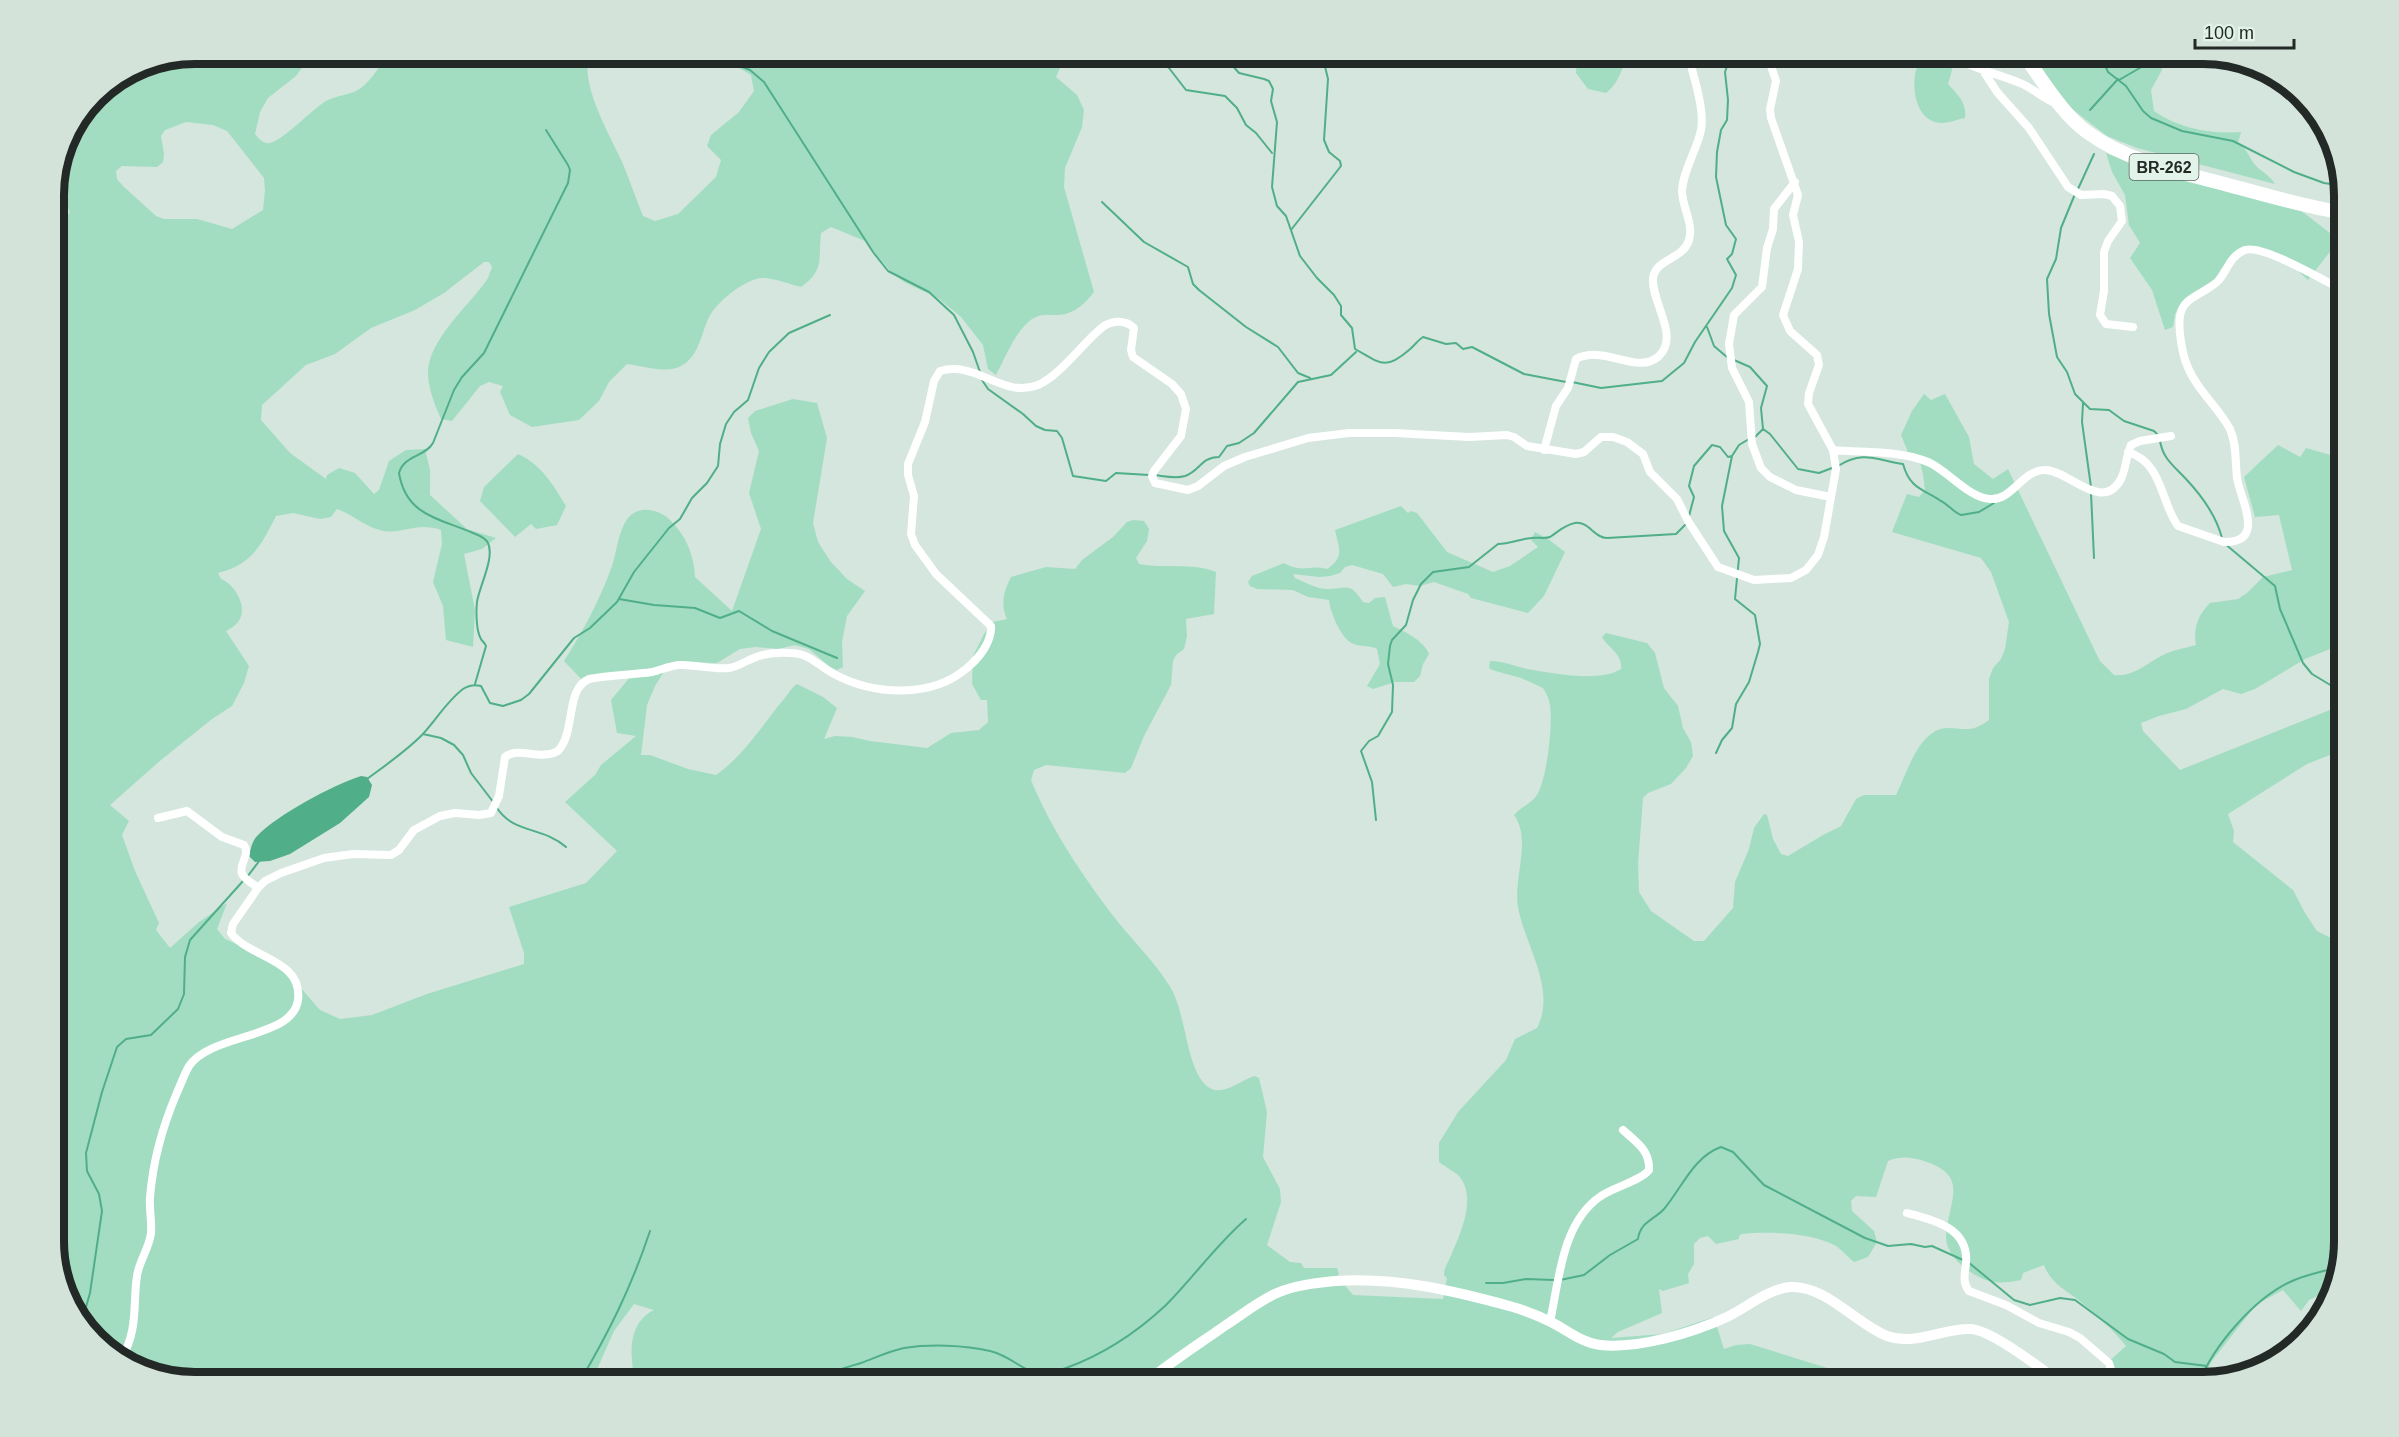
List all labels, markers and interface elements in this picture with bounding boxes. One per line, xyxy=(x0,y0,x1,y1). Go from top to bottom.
scale bar xyxy=(2195,12,2294,50)
text: 100 m xyxy=(2204,23,2254,43)
road number: BR-262 xyxy=(2130,154,2198,180)

